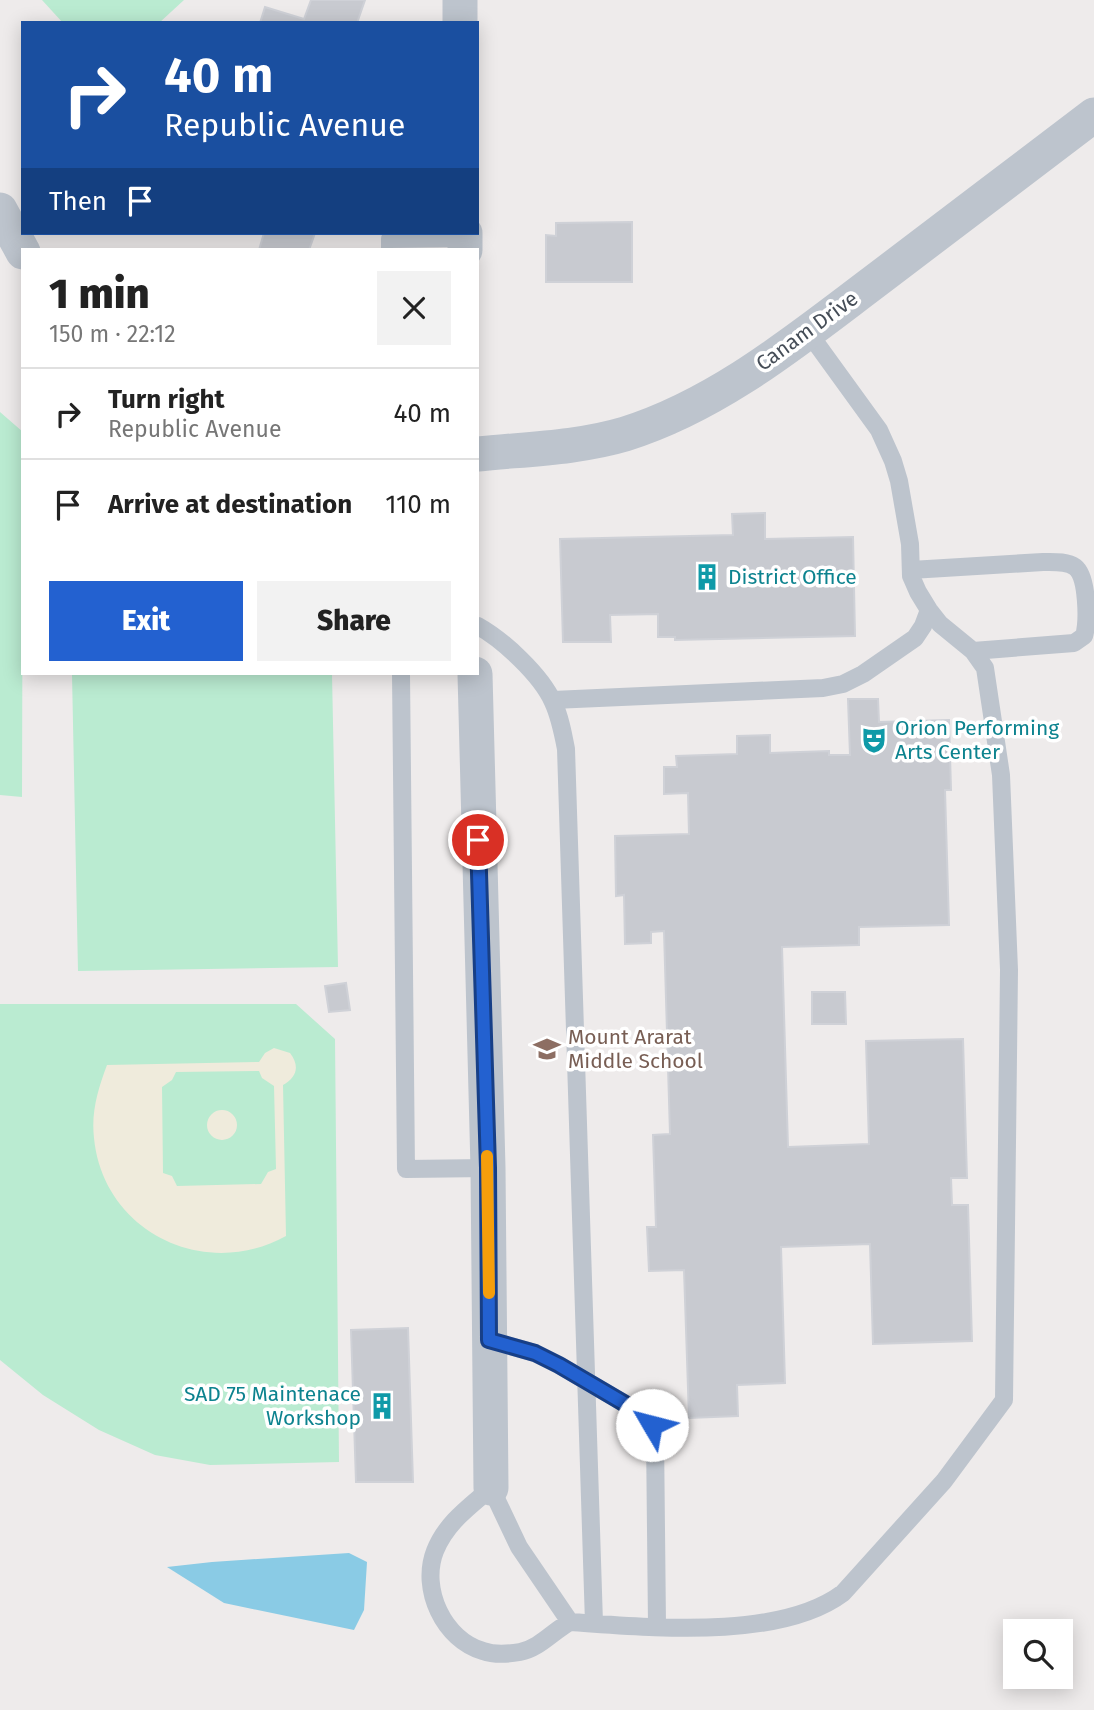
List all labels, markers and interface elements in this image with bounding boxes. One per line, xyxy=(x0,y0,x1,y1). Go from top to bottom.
text: 40 m xyxy=(164,46,273,105)
icon: right xyxy=(49,49,140,140)
text: Republic Avenue xyxy=(164,106,405,144)
icon: arrive xyxy=(121,182,159,220)
text: Then xyxy=(49,186,107,217)
text: 1 min xyxy=(49,269,150,319)
button: close xyxy=(377,271,451,345)
street label: Canam Drive xyxy=(751,285,863,377)
text: 150 m · 22:12 xyxy=(49,320,176,348)
text: Turn right xyxy=(108,384,225,415)
icon: right xyxy=(49,395,87,433)
text: 40 m xyxy=(393,398,451,429)
text: Republic Avenue xyxy=(108,415,281,443)
icon: arrive xyxy=(49,486,87,524)
text: Arrive at destination xyxy=(108,489,352,520)
text: 110 m xyxy=(385,489,451,520)
building icon: District Office xyxy=(692,562,722,592)
place label: District Office xyxy=(728,564,857,590)
button: Exit xyxy=(49,581,243,661)
button: Share xyxy=(257,581,451,661)
place label: Orion Performing Arts Center xyxy=(895,715,1059,765)
theatre icon: Orion Performing Arts Center xyxy=(859,725,889,755)
pin xyxy=(448,810,508,870)
icon: arrive xyxy=(459,821,497,859)
place label: Mount Ararat Middle School xyxy=(568,1024,703,1074)
school or university icon: Mount Ararat Middle School xyxy=(532,1034,562,1064)
place label: SAD 75 Maintenace Workshop xyxy=(184,1381,361,1431)
position arrow xyxy=(615,1388,689,1462)
building icon: SAD 75 Maintenace Workshop xyxy=(367,1391,397,1421)
map controls xyxy=(1003,1619,1073,1689)
button: search xyxy=(1003,1619,1073,1689)

